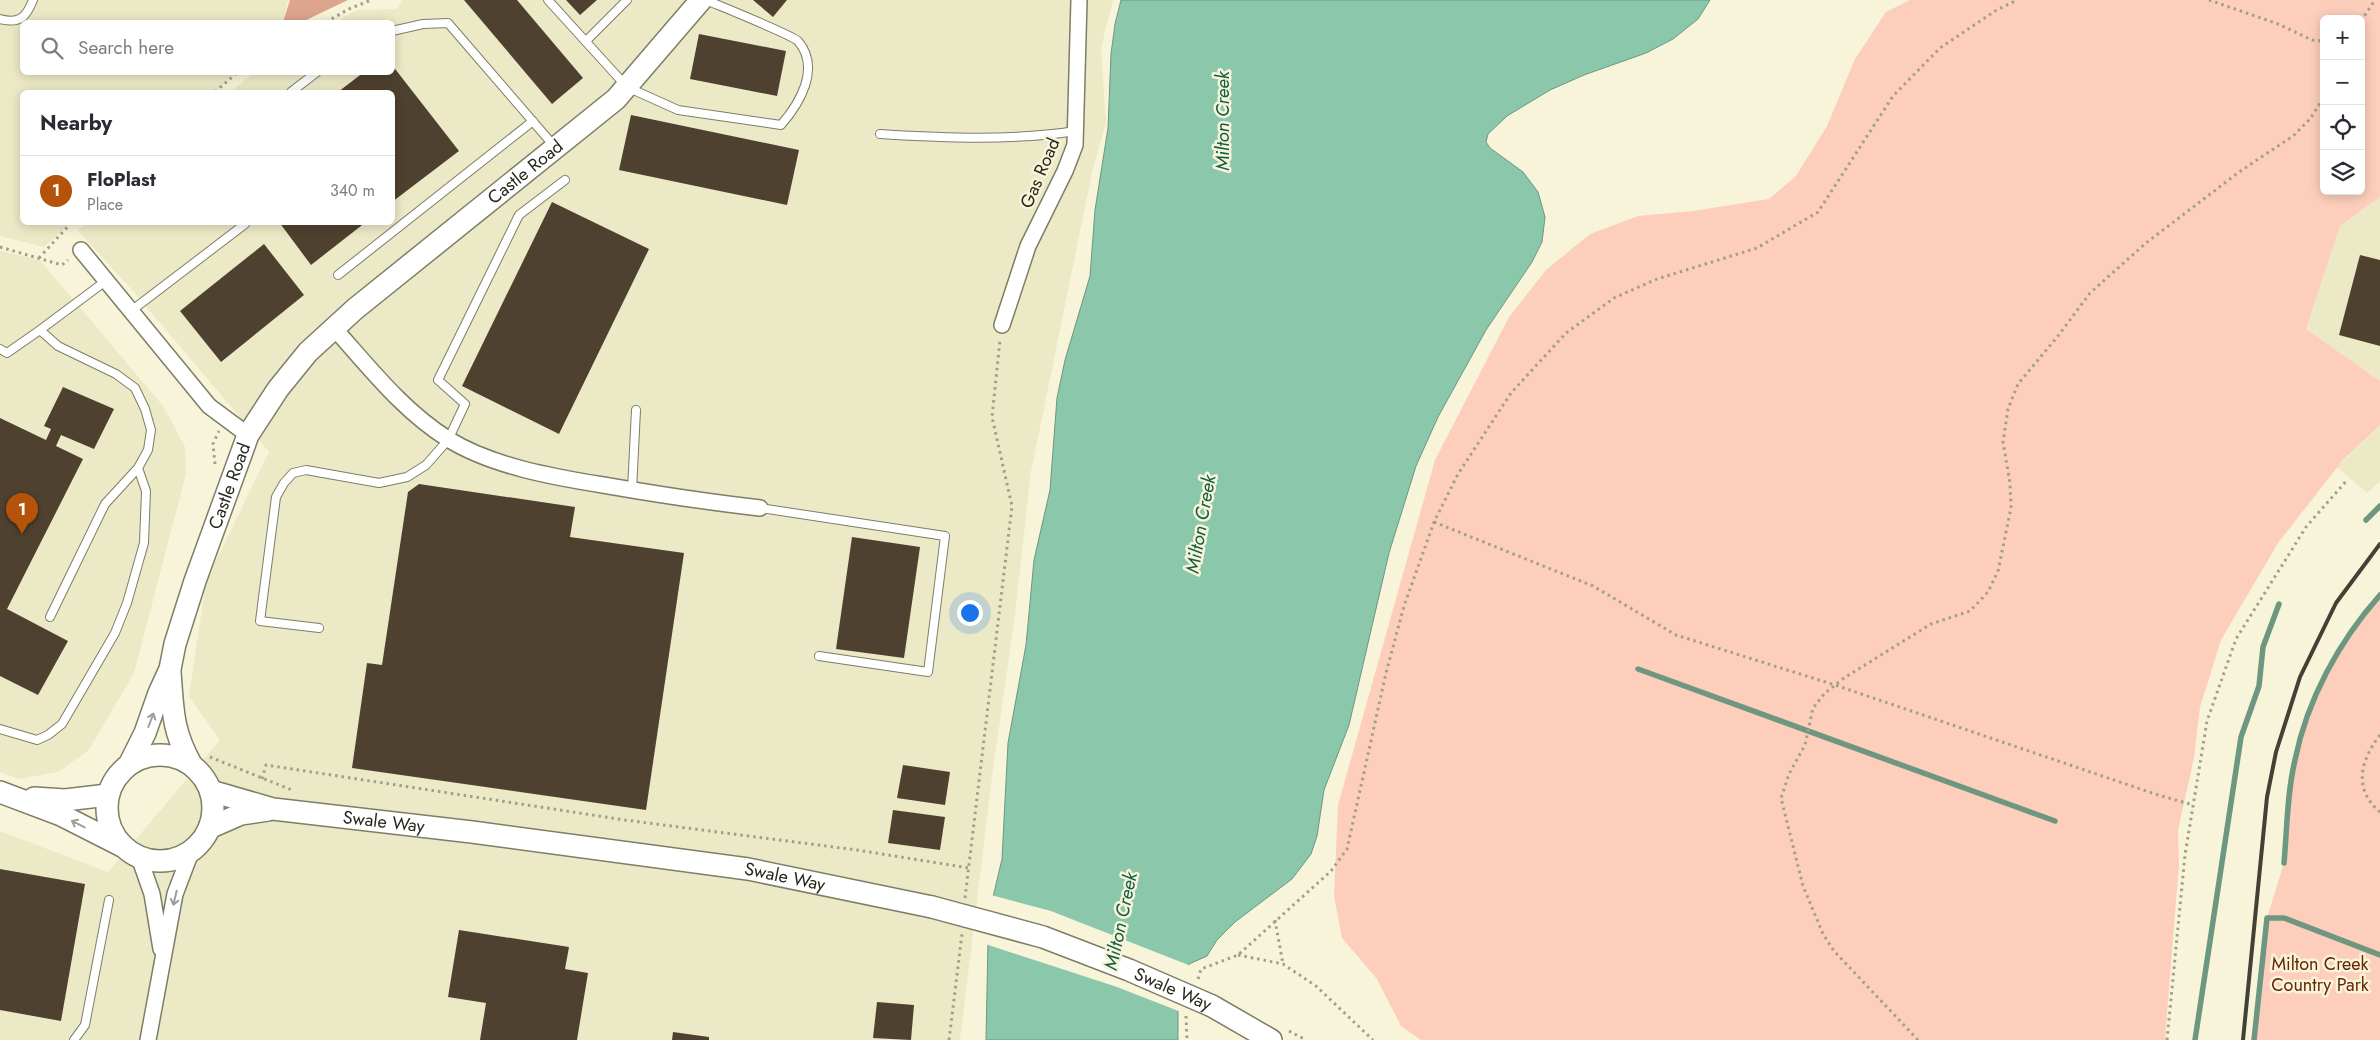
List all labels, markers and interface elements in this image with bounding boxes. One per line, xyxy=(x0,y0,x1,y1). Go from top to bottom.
map controls xyxy=(2320,15,2365,195)
button: + xyxy=(2320,15,2365,60)
search box xyxy=(20,20,395,75)
icon: search xyxy=(38,34,66,62)
text: Search here xyxy=(78,34,174,61)
button: − xyxy=(2320,60,2365,105)
water label: Milton Creek xyxy=(1209,70,1236,171)
button: locate xyxy=(2320,105,2365,150)
text: Nearby xyxy=(40,108,112,138)
street label: Castle Road xyxy=(482,134,569,210)
street label: Gas Road xyxy=(1014,134,1066,212)
button: layers xyxy=(2320,150,2365,195)
text: FloPlast xyxy=(87,166,156,193)
text: 1 xyxy=(52,179,60,202)
text: 340 m xyxy=(330,179,375,202)
text: Place xyxy=(87,193,123,216)
street label: Castle Road xyxy=(202,439,257,533)
water label: Milton Creek xyxy=(1179,472,1223,575)
pin: 1 xyxy=(6,493,38,534)
your location xyxy=(957,600,983,626)
one-way arrow xyxy=(147,712,156,728)
street label: Swale Way xyxy=(341,804,426,839)
one-way arrow xyxy=(71,819,86,828)
street label: Swale Way xyxy=(742,856,828,898)
water label: Milton Creek xyxy=(1097,869,1144,973)
one-way arrow xyxy=(170,889,179,905)
park label: Milton Creek Country Park xyxy=(2271,951,2369,998)
street label: Swale Way xyxy=(1130,961,1216,1017)

